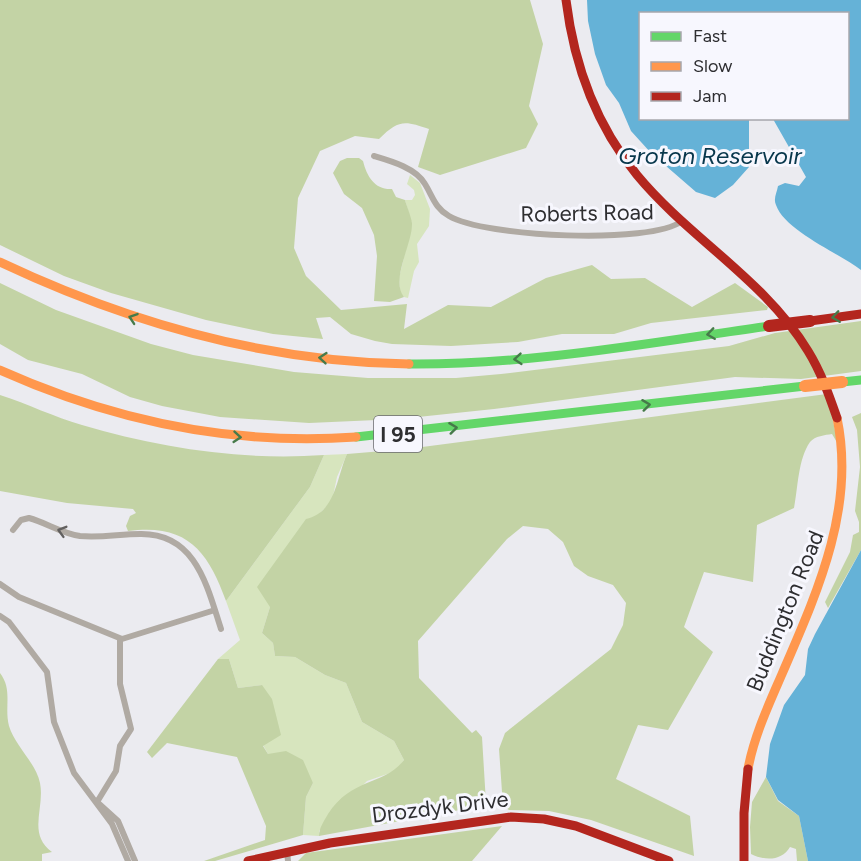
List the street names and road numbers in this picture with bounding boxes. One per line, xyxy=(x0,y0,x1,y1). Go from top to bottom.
street label: Roberts Road xyxy=(520,198,654,228)
road number: I 95 xyxy=(374,416,422,452)
street label: Buddington Road xyxy=(740,527,830,695)
street label: Drozdyk Drive xyxy=(370,785,510,829)

